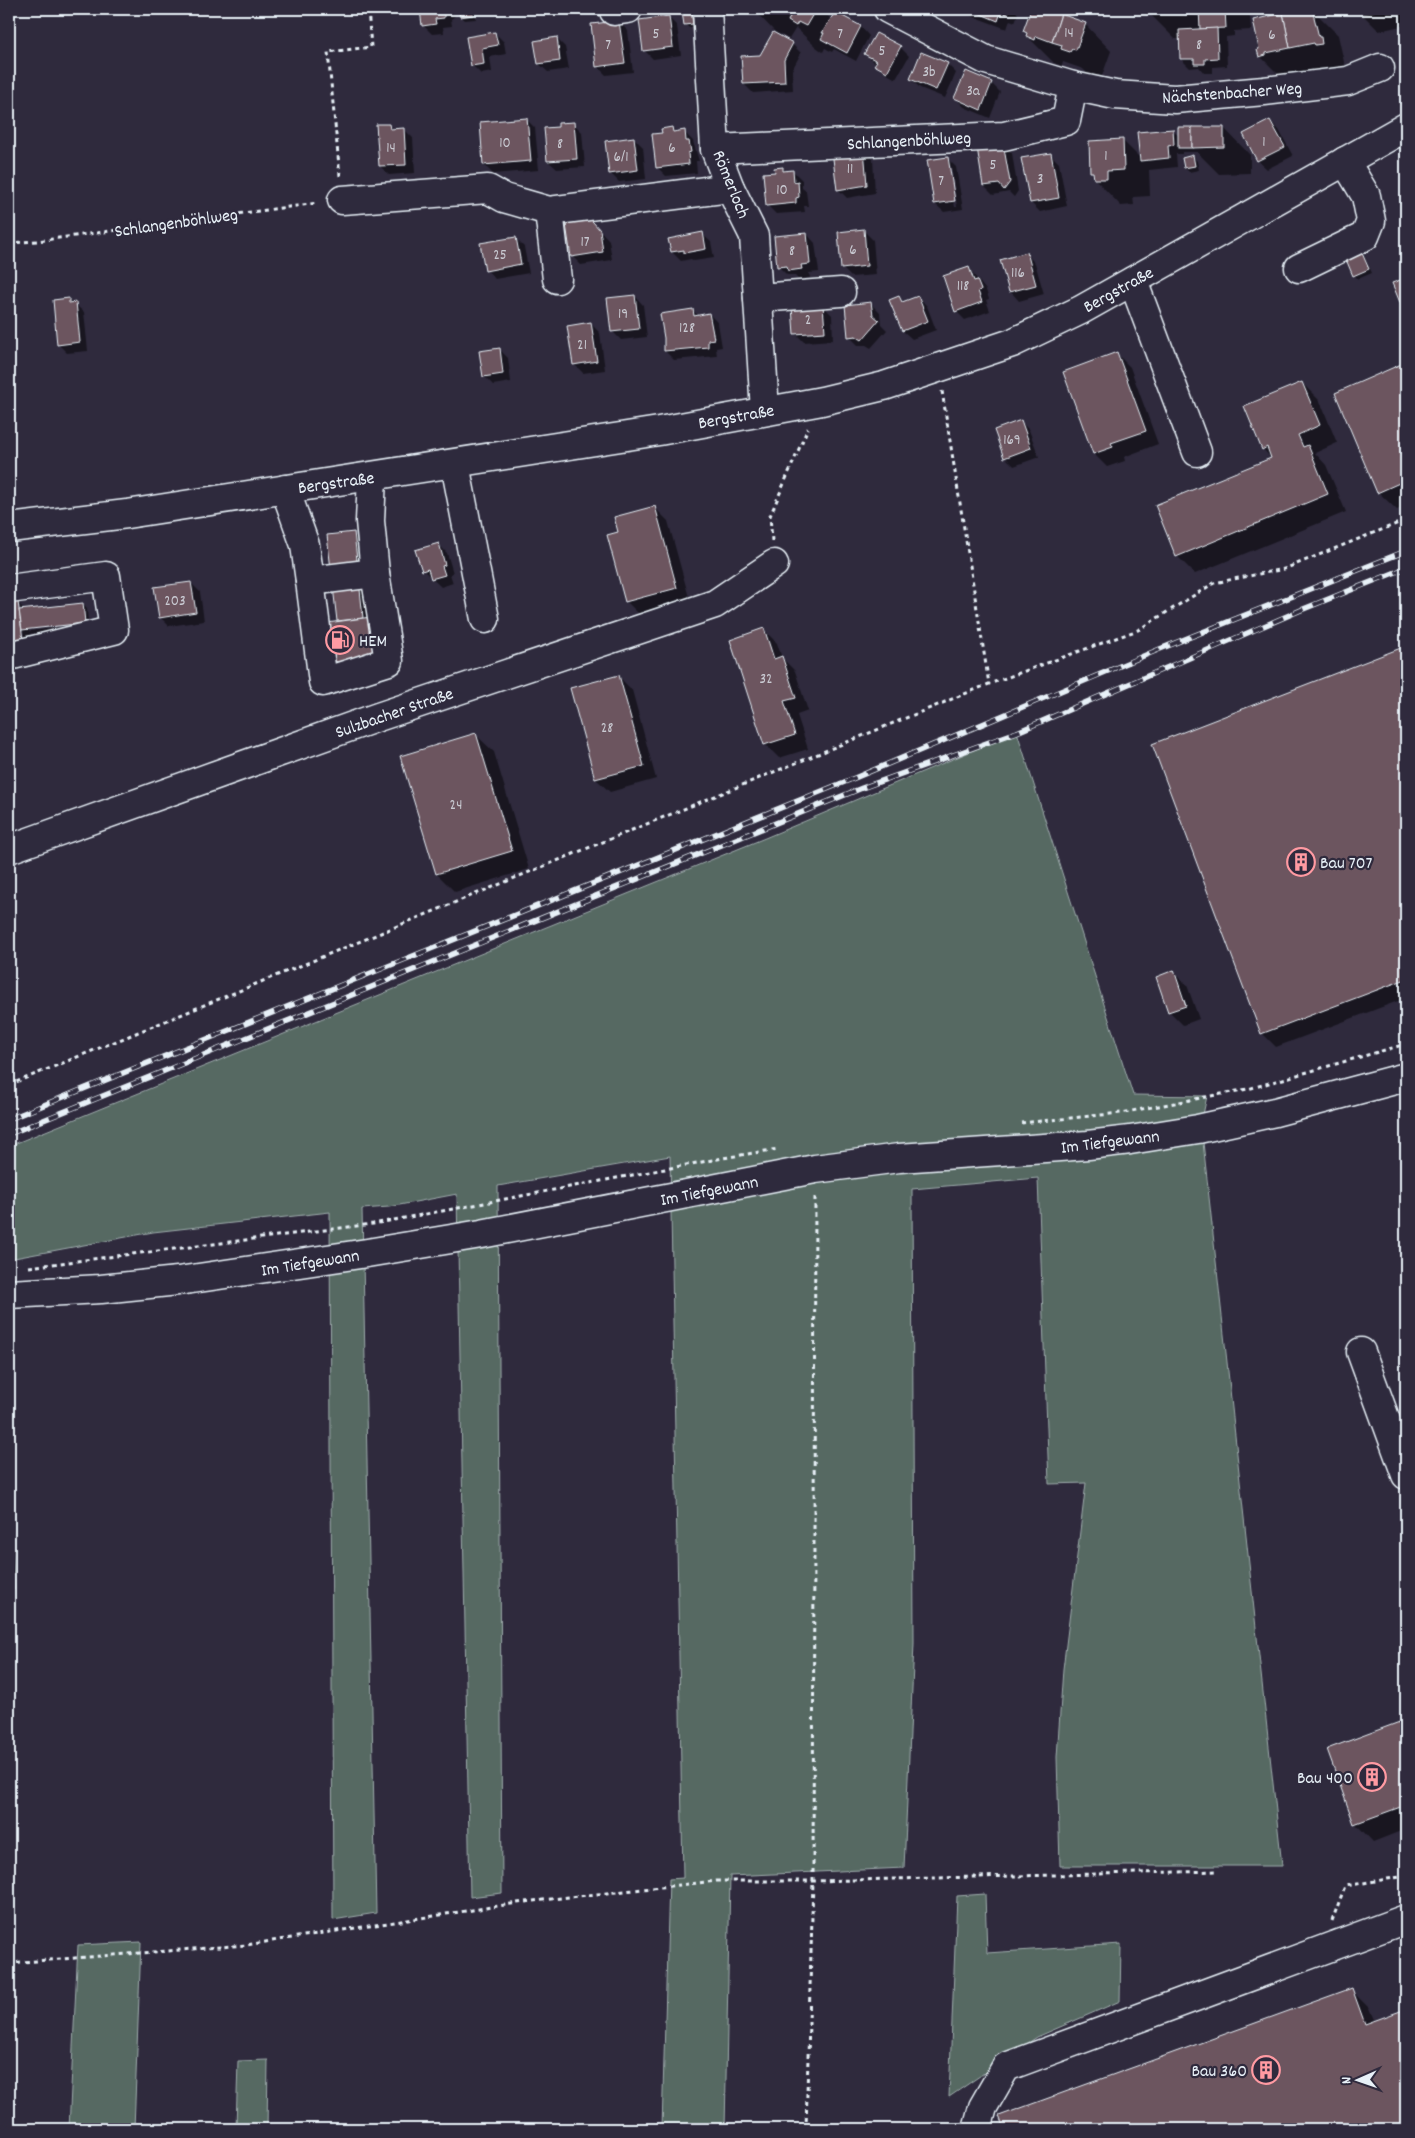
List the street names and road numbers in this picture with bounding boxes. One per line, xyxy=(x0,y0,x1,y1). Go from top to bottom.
street label: Nächstenbacher Weg xyxy=(1161,77,1303,112)
street label: Schlangenböhlweg xyxy=(846,127,972,158)
street label: Römerloch xyxy=(705,147,755,223)
street label: Schlangenböhlweg xyxy=(113,203,240,246)
street label: Bergstraße xyxy=(1080,262,1159,321)
street label: Bergstraße xyxy=(696,399,777,437)
street label: Bergstraße xyxy=(297,467,376,502)
street label: Sulzbacher Straße xyxy=(332,682,457,746)
street label: Im Tiefgewann xyxy=(1060,1125,1161,1162)
street label: Im Tiefgewann xyxy=(658,1171,761,1214)
street label: Im Tiefgewann xyxy=(259,1244,361,1285)

